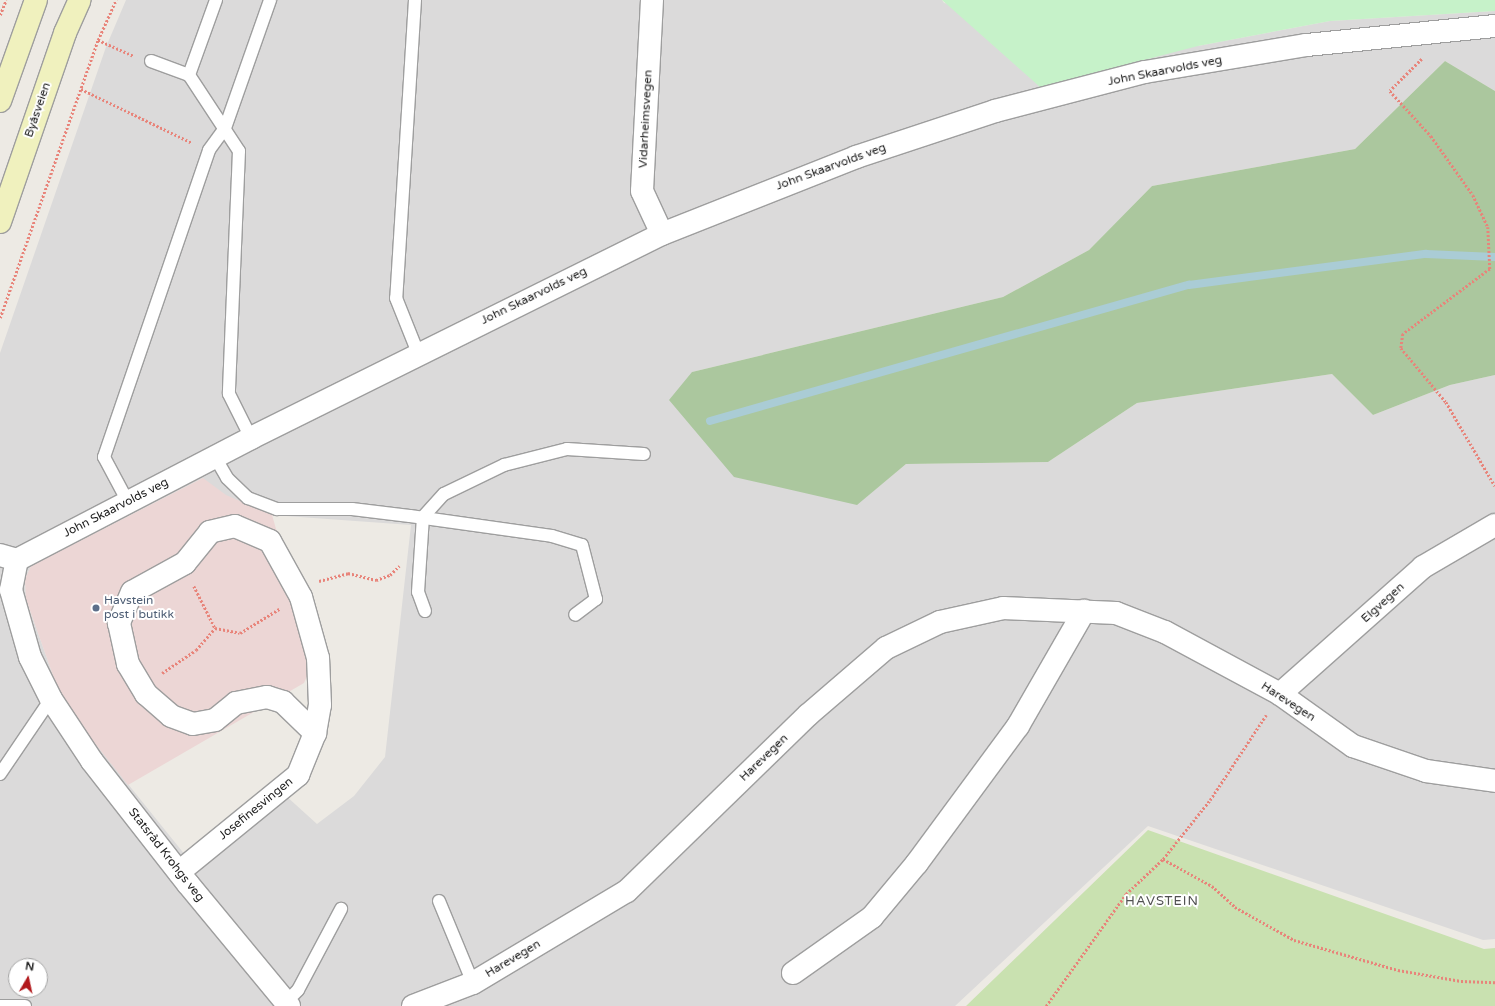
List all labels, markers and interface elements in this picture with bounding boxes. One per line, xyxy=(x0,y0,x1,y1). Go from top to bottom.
street label: John Skaarvolds veg xyxy=(1107,53,1223,89)
street label: Vidarheimsvegen xyxy=(636,69,656,169)
street label: Byåsveien xyxy=(22,81,54,139)
street label: John Skaarvolds veg xyxy=(774,140,888,194)
street label: John Skaarvolds veg xyxy=(479,264,589,328)
street label: John Skaarvolds veg xyxy=(61,475,171,541)
street label: Elgvegen xyxy=(1359,580,1407,626)
place label: Havstein post i butikk xyxy=(104,594,174,622)
marker: Havstein post i butikk xyxy=(91,603,101,613)
street label: Harevegen xyxy=(1258,679,1318,725)
street label: Harevegen xyxy=(737,731,791,785)
street label: Josefinesvingen xyxy=(216,775,296,843)
street label: Statsråd Krohgs veg xyxy=(125,805,207,905)
district label: HAVSTEIN xyxy=(1125,893,1199,909)
street label: Harevegen xyxy=(483,937,543,981)
north arrow xyxy=(8,958,48,998)
text: N xyxy=(24,960,35,974)

